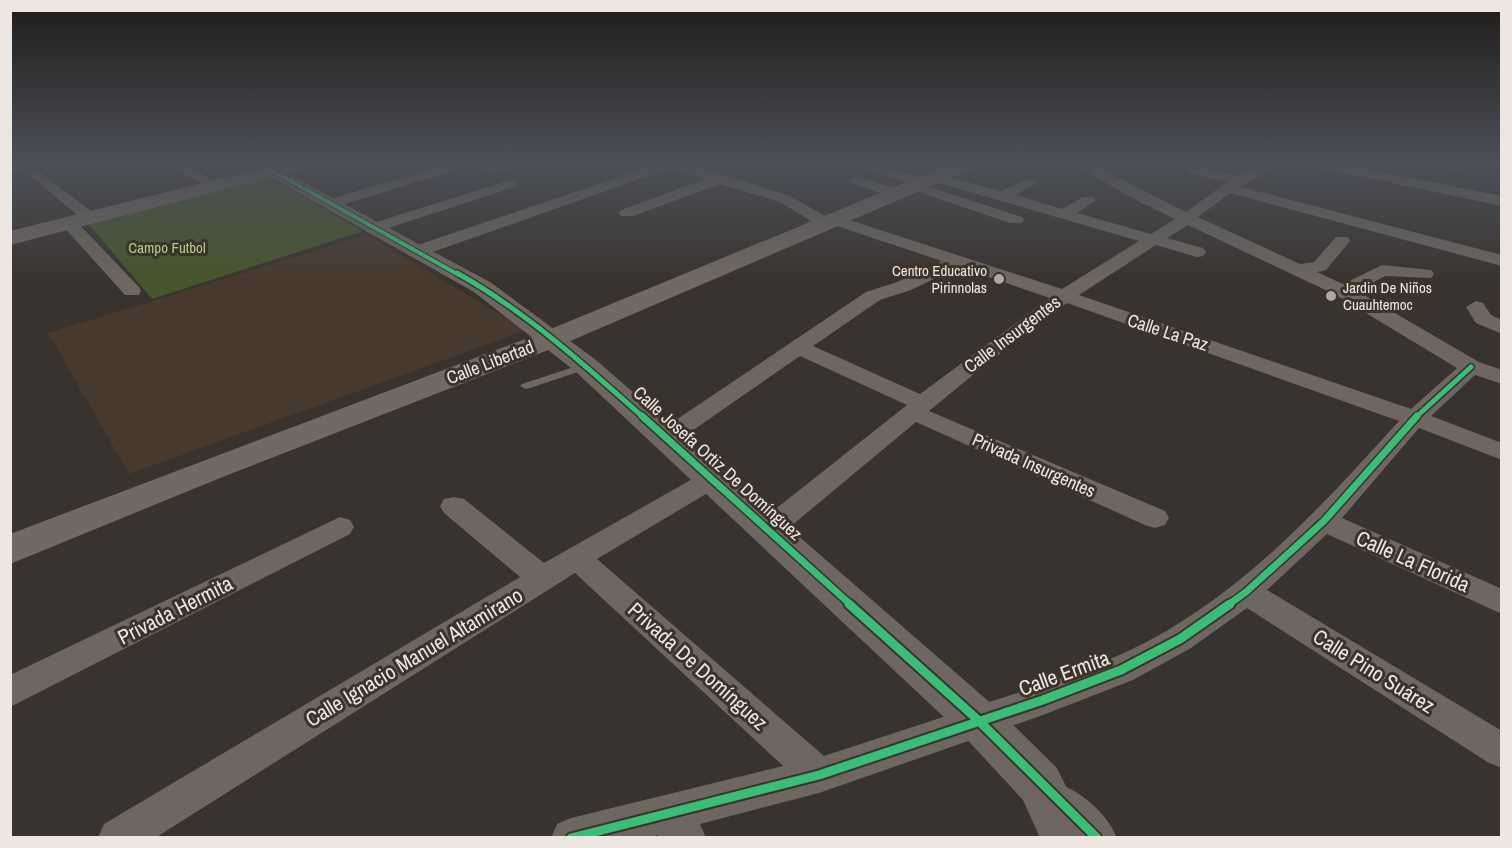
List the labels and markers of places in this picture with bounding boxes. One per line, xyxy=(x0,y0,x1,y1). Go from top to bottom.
place label: Centro Educativo Pirinnolas xyxy=(892,260,987,298)
marker: Centro Educativo Pirinnolas xyxy=(992,272,1006,286)
place label: Jardin De Niños Cuauhtemoc xyxy=(1343,277,1432,315)
marker: Jardin De Niños Cuauhtemoc xyxy=(1324,289,1338,303)

